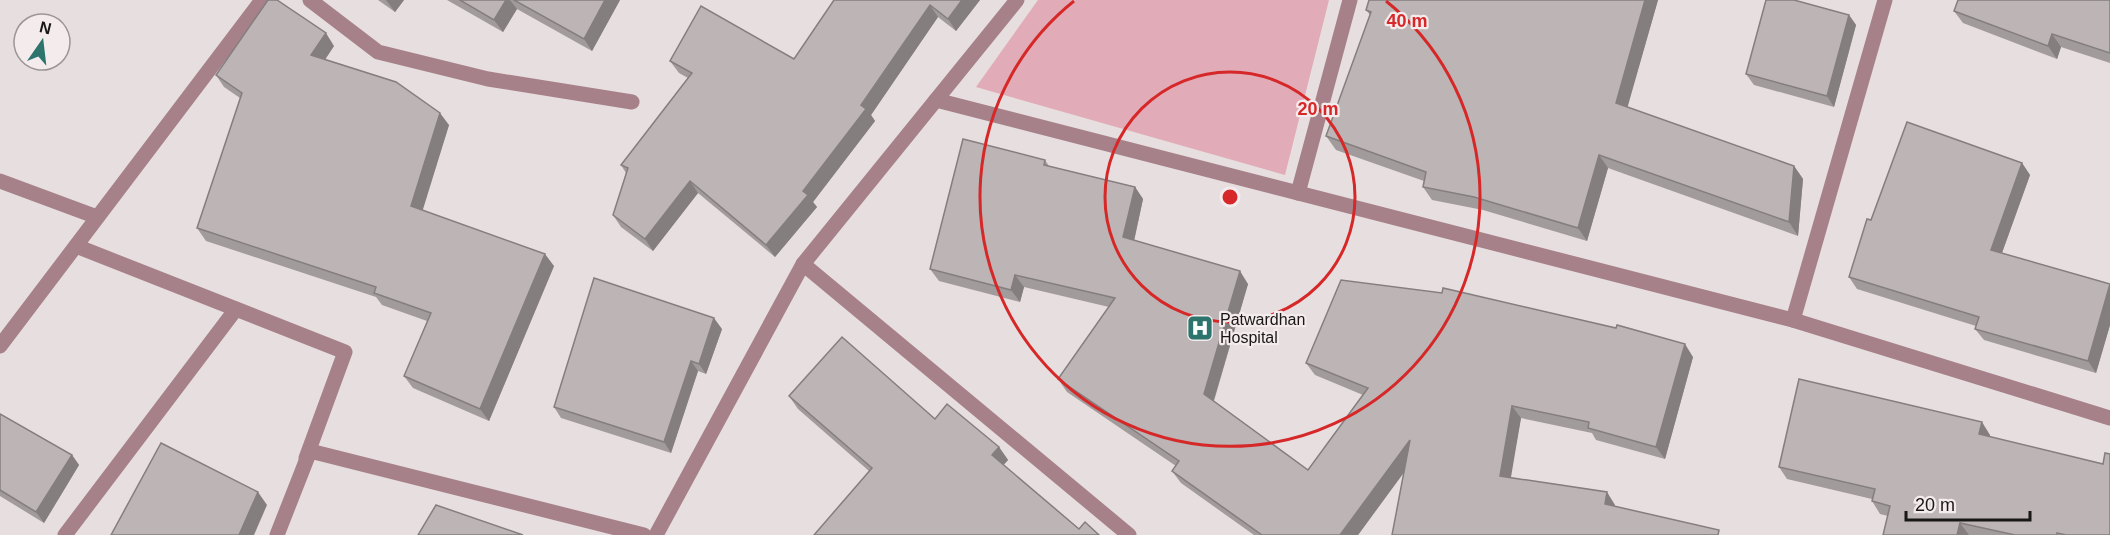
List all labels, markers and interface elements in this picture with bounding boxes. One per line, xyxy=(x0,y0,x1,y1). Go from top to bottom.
text: 40 m xyxy=(1386,11,1428,31)
north arrow xyxy=(12,12,72,72)
text: N xyxy=(38,18,53,38)
text: 20 m xyxy=(1297,99,1339,119)
centre of rings xyxy=(1220,187,1240,207)
place label: Patwardhan Hospital xyxy=(1220,311,1305,346)
hospital icon: Patwardhan Hospital xyxy=(1185,313,1215,343)
scale bar xyxy=(1906,484,2030,522)
text: 20 m xyxy=(1915,495,1955,515)

